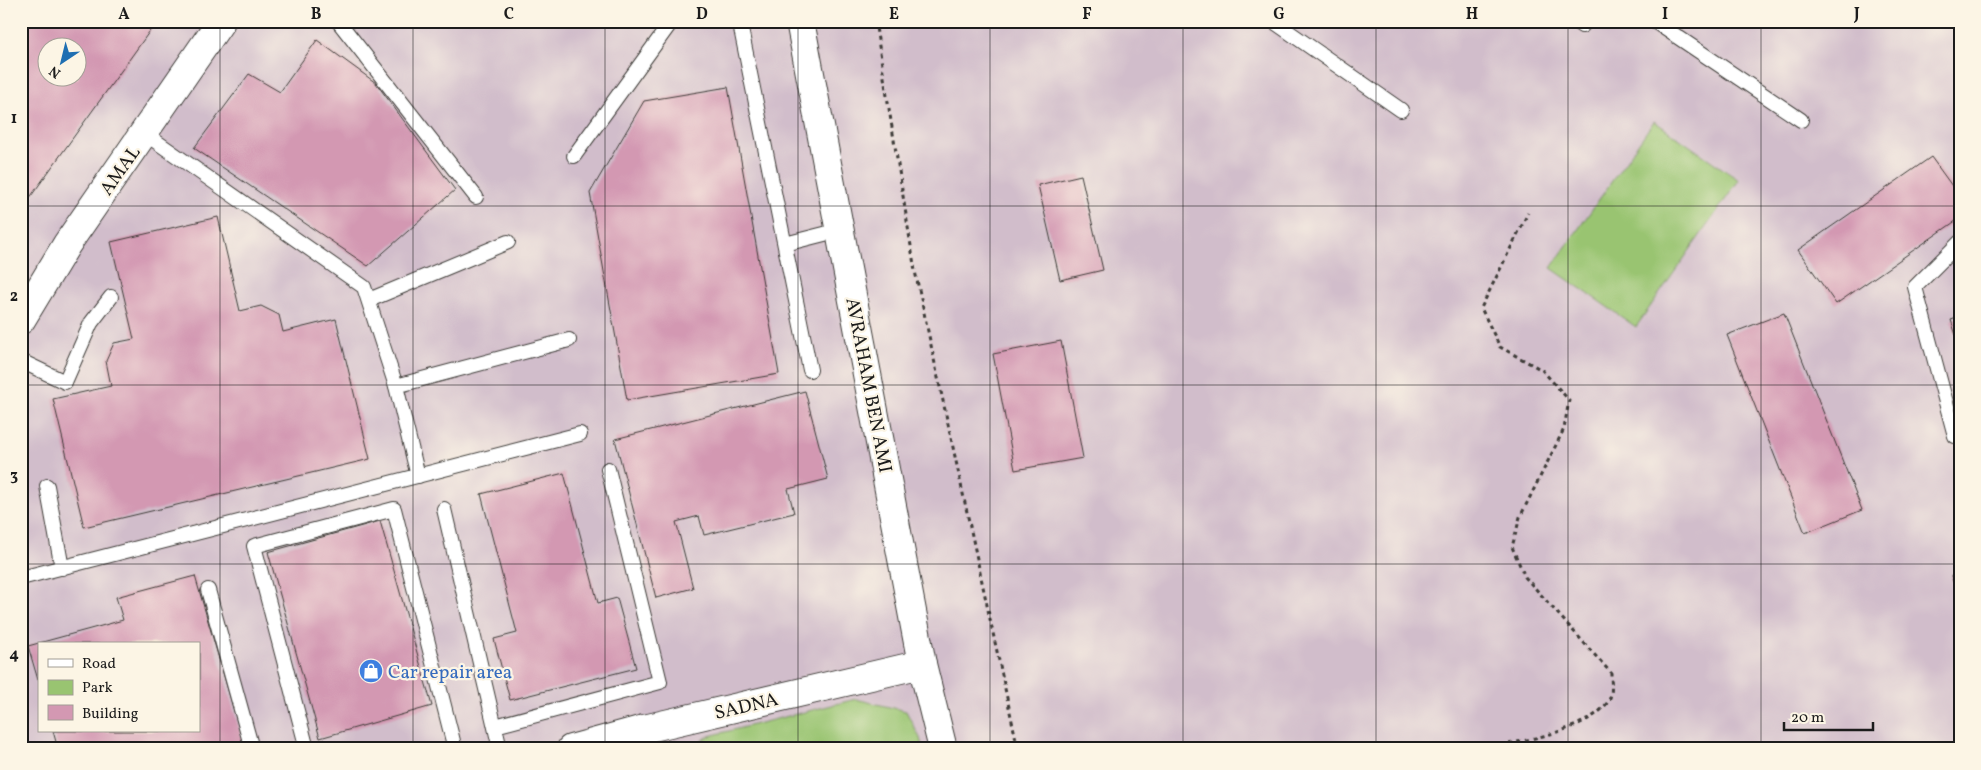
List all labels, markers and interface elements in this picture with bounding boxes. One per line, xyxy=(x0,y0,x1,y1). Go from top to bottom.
text: A xyxy=(118,4,130,26)
text: B xyxy=(311,4,322,26)
text: C xyxy=(504,4,514,26)
text: D xyxy=(696,4,708,26)
text: E xyxy=(889,4,899,26)
text: F xyxy=(1082,4,1092,26)
text: G xyxy=(1273,4,1285,26)
text: H xyxy=(1466,4,1478,26)
text: I xyxy=(1662,4,1668,26)
text: J xyxy=(1853,4,1860,26)
north arrow xyxy=(38,38,88,88)
text: N xyxy=(46,61,65,82)
text: 1 xyxy=(11,108,17,130)
street label: AMAL xyxy=(94,141,147,201)
text: 2 xyxy=(10,286,18,308)
street label: AVRAHAM BEN AMI xyxy=(838,296,898,475)
text: 3 xyxy=(10,465,18,487)
legend xyxy=(38,642,200,732)
text: 4 xyxy=(9,644,19,666)
text: Road xyxy=(82,654,116,675)
shop icon: Car repair area xyxy=(358,658,384,684)
place label: Car repair area xyxy=(388,660,512,686)
text: Park xyxy=(82,678,113,699)
street label: SADNA xyxy=(712,687,781,727)
scale bar xyxy=(1784,700,1872,732)
text: Building xyxy=(82,704,139,725)
text: 20 m xyxy=(1791,708,1824,729)

